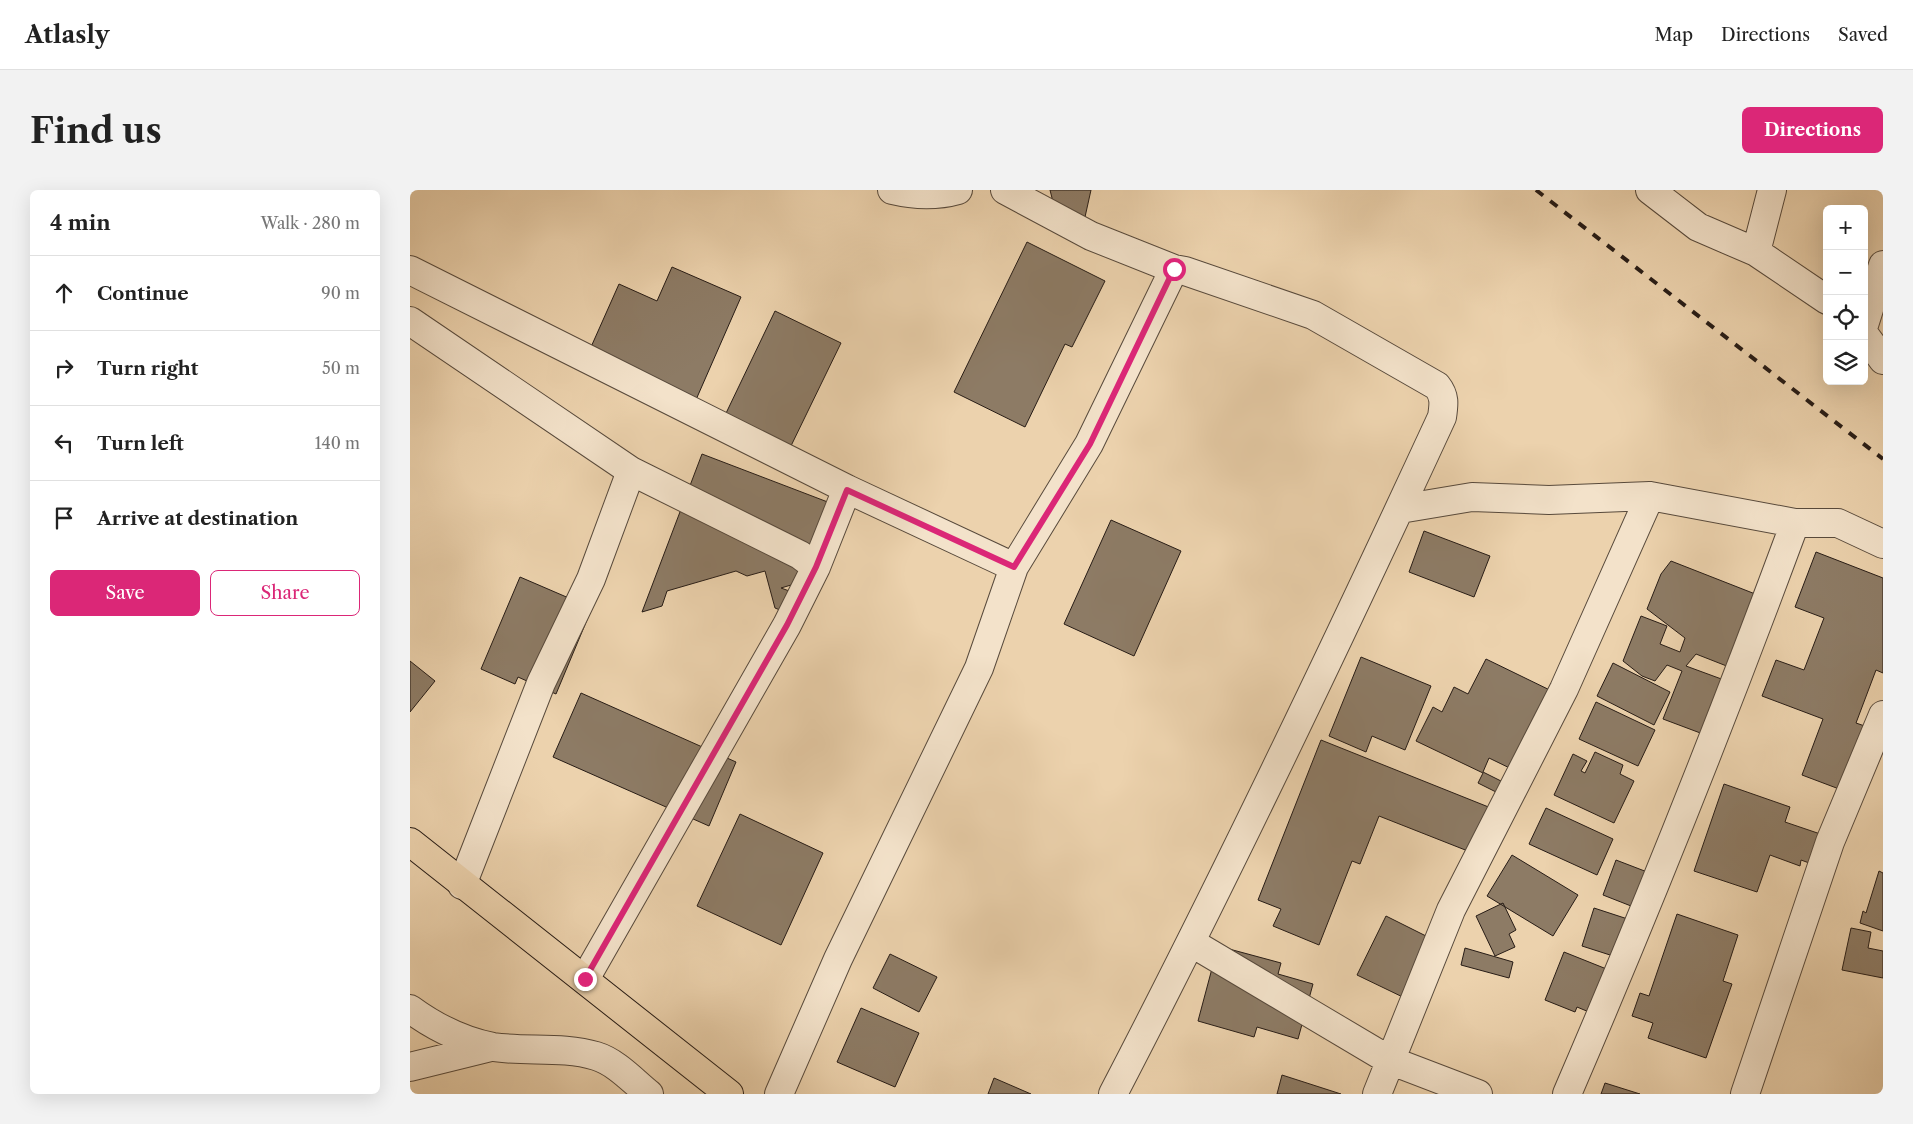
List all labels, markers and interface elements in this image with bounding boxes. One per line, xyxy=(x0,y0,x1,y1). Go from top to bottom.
text: Atlasly xyxy=(25,20,109,49)
text: Map xyxy=(1654,24,1693,46)
text: Directions xyxy=(1721,24,1810,46)
text: Saved xyxy=(1838,24,1888,46)
button: Directions xyxy=(1742,107,1883,153)
text: Find us xyxy=(30,109,162,152)
map controls xyxy=(1823,205,1868,385)
button: + xyxy=(1823,205,1868,250)
text: 4 min xyxy=(50,210,111,235)
text: Walk · 280 m xyxy=(261,213,360,233)
button: − xyxy=(1823,250,1868,295)
route start xyxy=(1163,258,1186,281)
icon: ahead xyxy=(50,279,78,307)
text: Continue xyxy=(97,282,189,305)
text: 90 m xyxy=(321,283,360,303)
button: locate xyxy=(1823,295,1868,340)
button: layers xyxy=(1823,340,1868,385)
icon: right xyxy=(50,354,78,382)
text: Turn right xyxy=(97,357,198,380)
text: 50 m xyxy=(322,358,360,378)
icon: left xyxy=(50,429,78,457)
text: Turn left xyxy=(97,432,184,455)
text: 140 m xyxy=(315,433,360,453)
icon: arrive xyxy=(50,504,78,532)
text: Arrive at destination xyxy=(97,507,298,530)
button: Save xyxy=(50,570,200,616)
button: Share xyxy=(210,570,360,616)
route end xyxy=(574,968,597,991)

